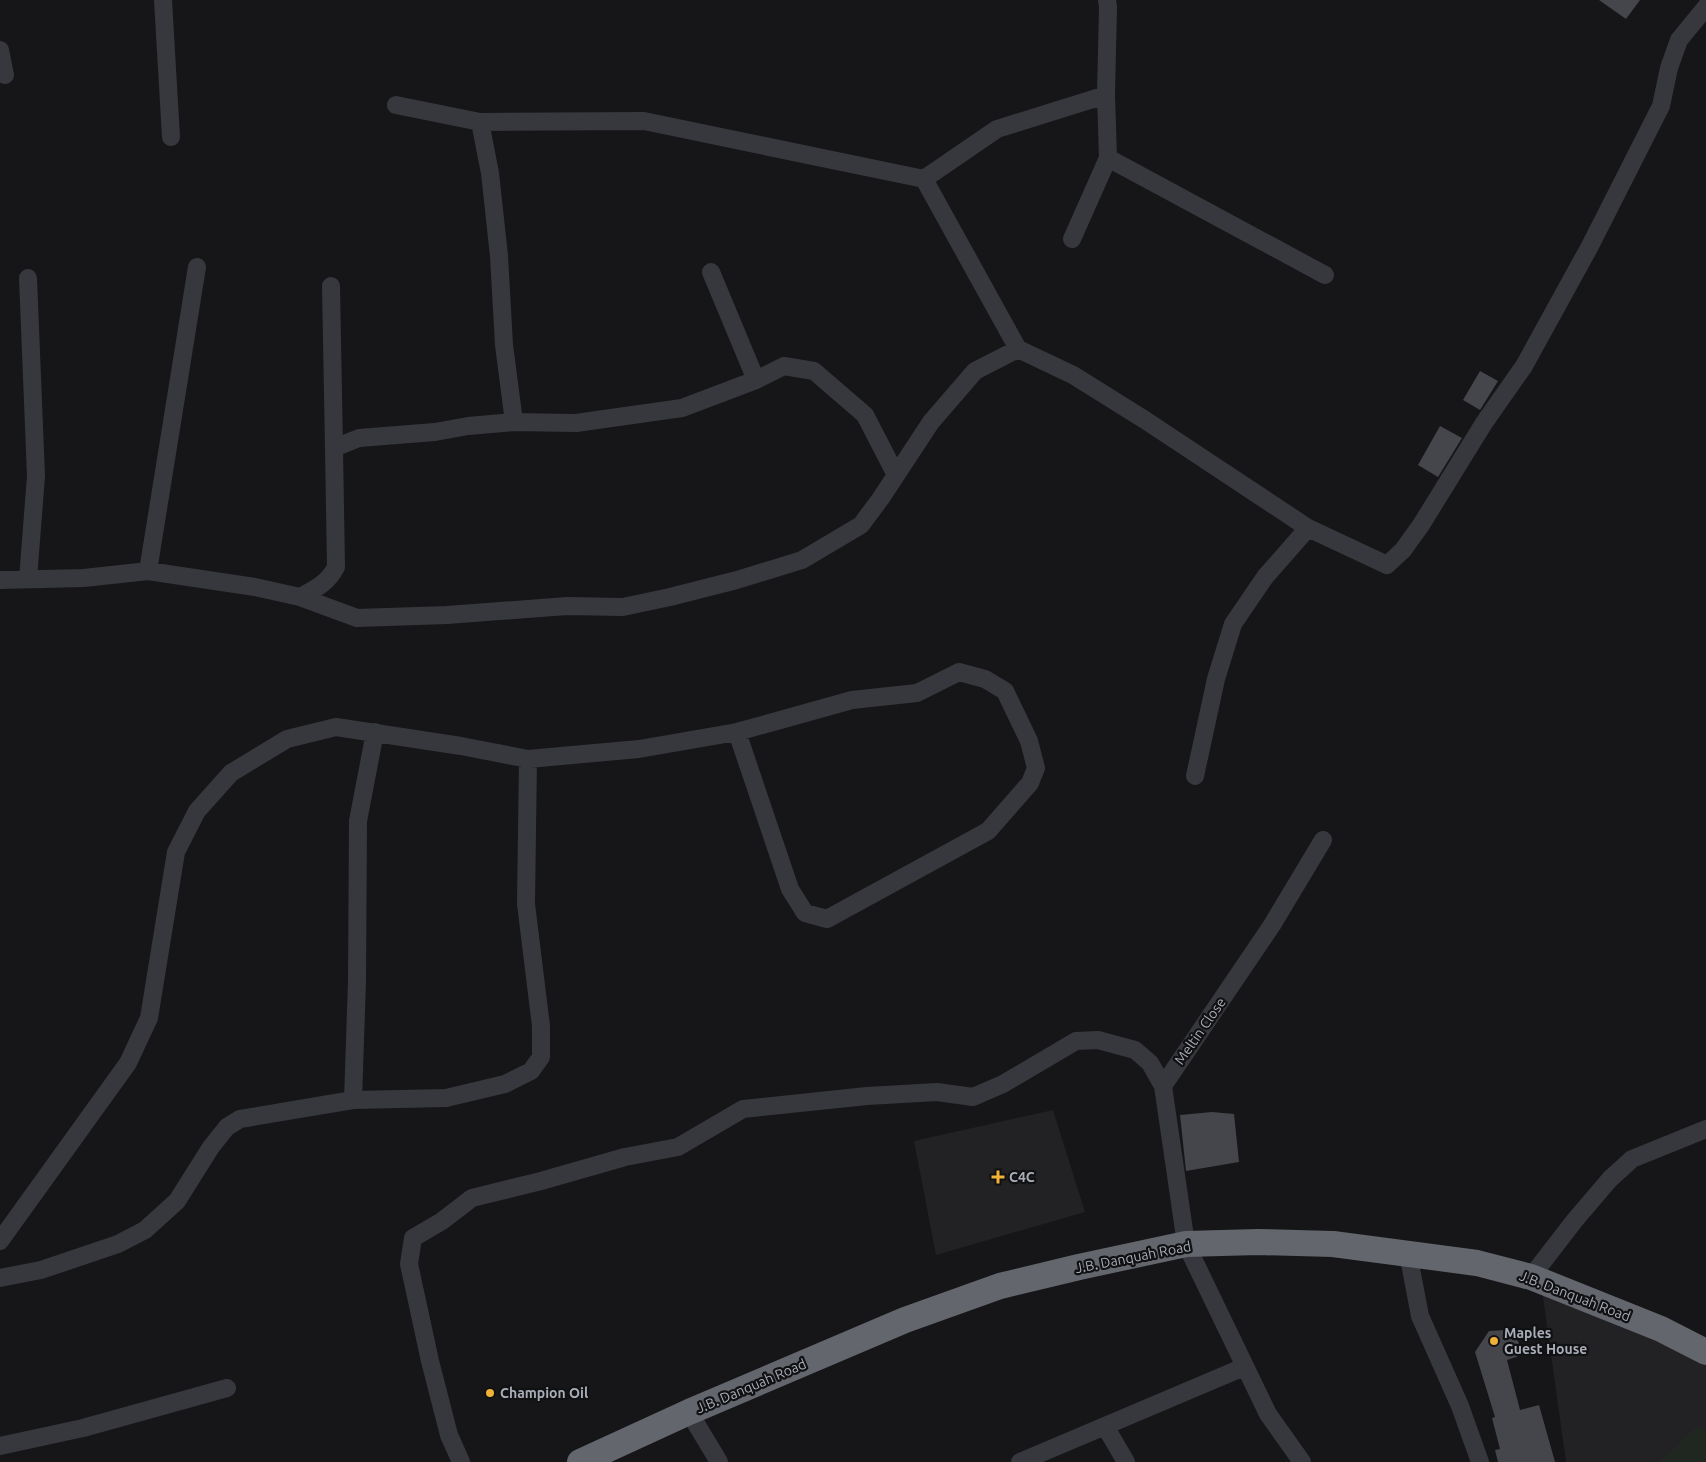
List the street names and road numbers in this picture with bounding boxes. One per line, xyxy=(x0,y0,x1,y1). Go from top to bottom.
street label: Meltin Close xyxy=(1171,994,1229,1068)
street label: J.B. Danquah Road xyxy=(1074,1238,1192,1276)
street label: J.B. Danquah Road xyxy=(1517,1267,1633,1325)
street label: J.B. Danquah Road xyxy=(694,1356,808,1416)

